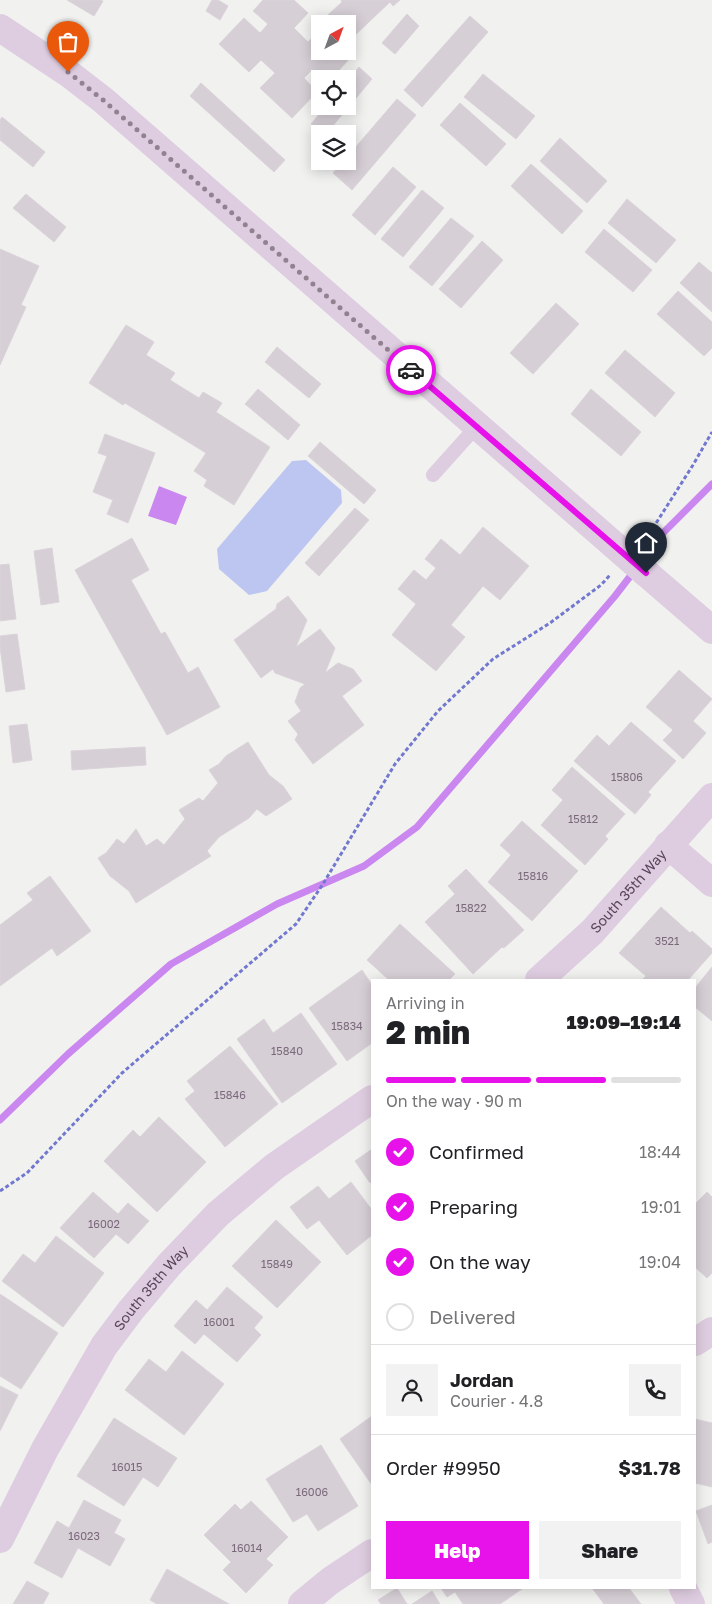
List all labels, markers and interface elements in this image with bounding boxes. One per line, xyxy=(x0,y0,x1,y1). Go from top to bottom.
north arrow xyxy=(311,15,356,60)
map controls xyxy=(311,15,356,170)
pin xyxy=(47,21,89,72)
icon: bag xyxy=(54,28,82,56)
button: locate xyxy=(311,70,356,115)
button: layers xyxy=(311,125,356,170)
courier xyxy=(386,345,436,395)
icon: car xyxy=(397,356,425,384)
pin xyxy=(625,522,667,573)
icon: home xyxy=(632,529,660,557)
house number: 15806 xyxy=(611,770,643,783)
house number: 15812 xyxy=(568,812,598,825)
street label: South 35th Way xyxy=(586,846,670,936)
house number: 15816 xyxy=(518,869,549,882)
house number: 15822 xyxy=(455,901,487,914)
house number: 3521 xyxy=(655,934,679,947)
text: Arriving in xyxy=(386,993,465,1013)
text: 19:09–19:14 xyxy=(567,1010,681,1033)
text: 2 min xyxy=(386,1013,470,1051)
house number: 15834 xyxy=(331,1019,363,1032)
house number: 15840 xyxy=(271,1044,303,1057)
house number: 15846 xyxy=(214,1088,246,1101)
text: On the way · 90 m xyxy=(386,1091,522,1111)
icon: check xyxy=(386,1138,414,1166)
text: Confirmed xyxy=(429,1140,524,1163)
text: 18:44 xyxy=(639,1142,681,1162)
icon: check xyxy=(386,1193,414,1221)
text: Preparing xyxy=(429,1195,518,1218)
text: 19:01 xyxy=(641,1197,681,1217)
house number: 16002 xyxy=(88,1217,120,1230)
street label: South 35th Way xyxy=(110,1241,191,1333)
icon: check xyxy=(386,1248,414,1276)
text: On the way xyxy=(429,1250,531,1273)
text: 19:04 xyxy=(639,1252,681,1272)
house number: 15849 xyxy=(261,1257,293,1270)
text: Delivered xyxy=(429,1305,516,1328)
house number: 16001 xyxy=(204,1315,234,1328)
button: person xyxy=(386,1364,438,1416)
button: phone xyxy=(629,1364,681,1416)
text: Jordan xyxy=(450,1368,514,1391)
text: Courier · 4.8 xyxy=(450,1391,543,1411)
text: Order #9950 xyxy=(386,1456,501,1479)
text: $31.78 xyxy=(618,1456,681,1479)
house number: 16015 xyxy=(112,1460,142,1473)
house number: 16006 xyxy=(296,1485,328,1498)
button: Help xyxy=(386,1521,529,1579)
button: Share xyxy=(539,1521,681,1579)
house number: 16023 xyxy=(68,1529,100,1542)
house number: 16014 xyxy=(232,1541,263,1554)

